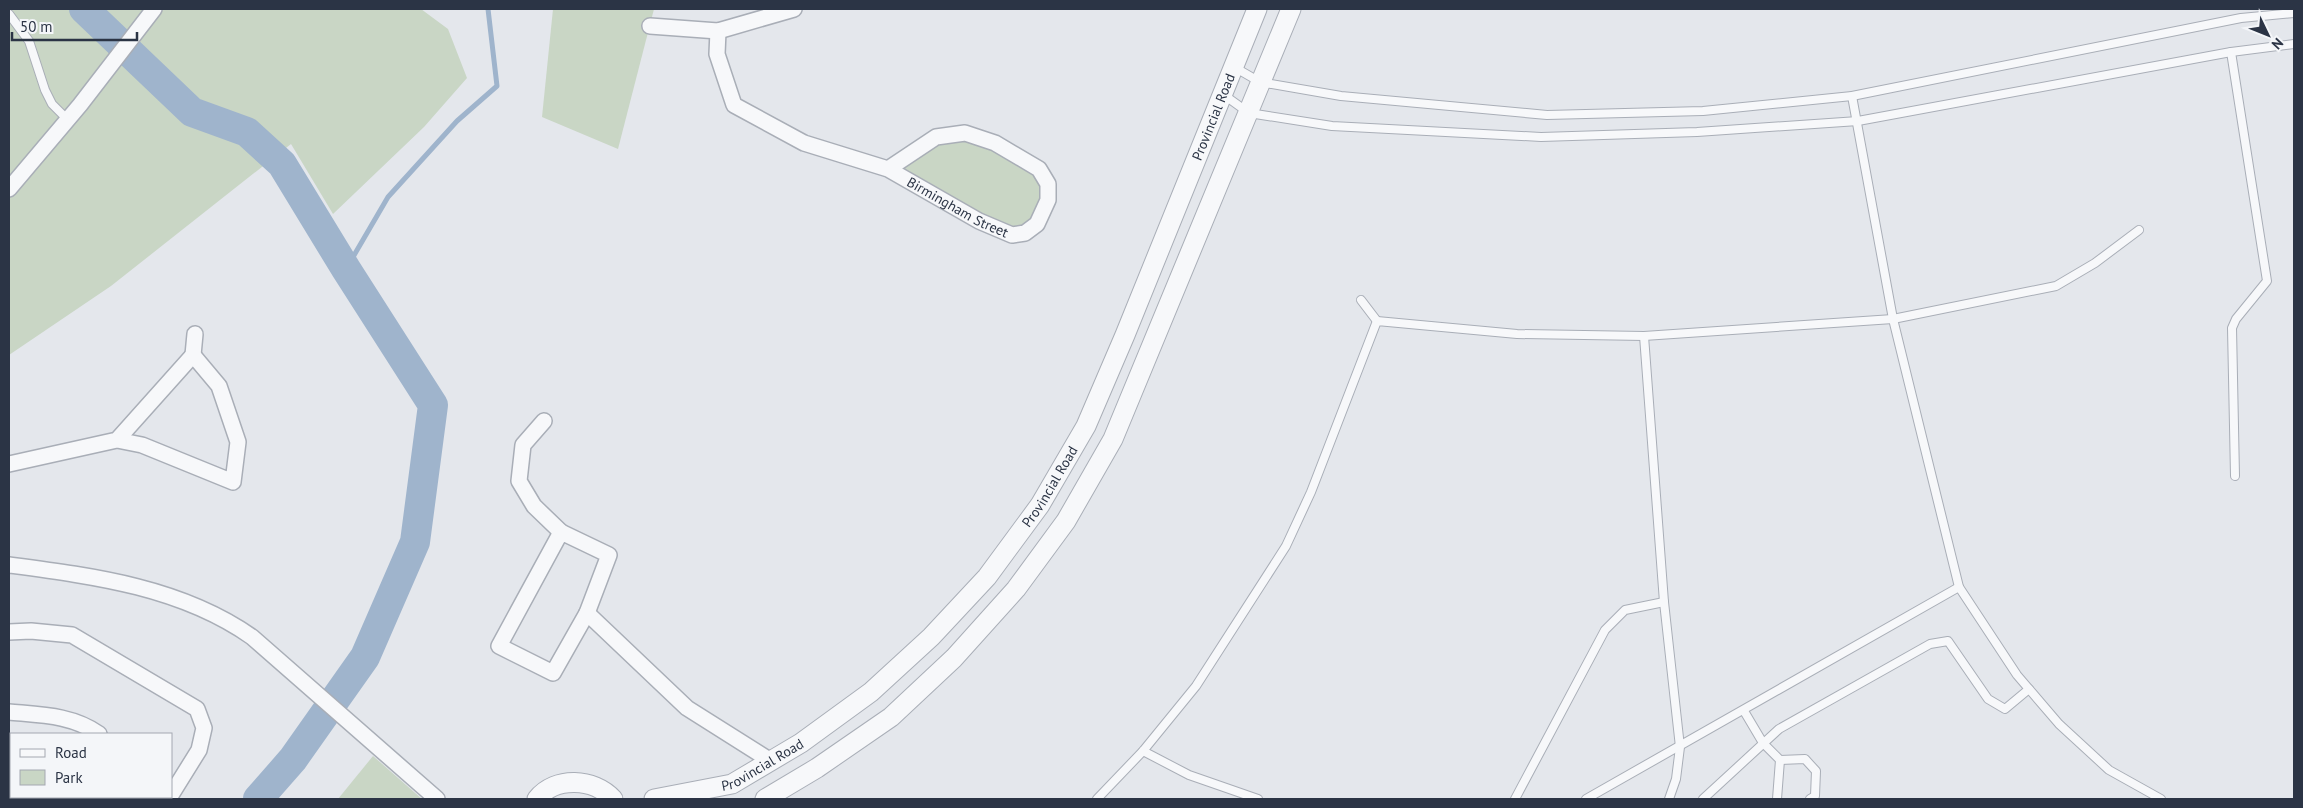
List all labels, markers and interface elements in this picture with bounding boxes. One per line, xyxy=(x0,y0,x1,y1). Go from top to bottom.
scale bar xyxy=(12,10,138,42)
north arrow xyxy=(2243,10,2293,60)
text: 50 m xyxy=(20,17,53,36)
text: N xyxy=(2268,34,2287,53)
street label: Provincial Road xyxy=(1188,71,1239,163)
street label: Birmingham Street xyxy=(904,173,1011,242)
street label: Provincial Road xyxy=(1018,443,1081,531)
legend xyxy=(10,733,172,798)
street label: Provincial Road xyxy=(720,735,807,795)
text: Road xyxy=(55,743,87,762)
text: Park xyxy=(55,768,83,787)

